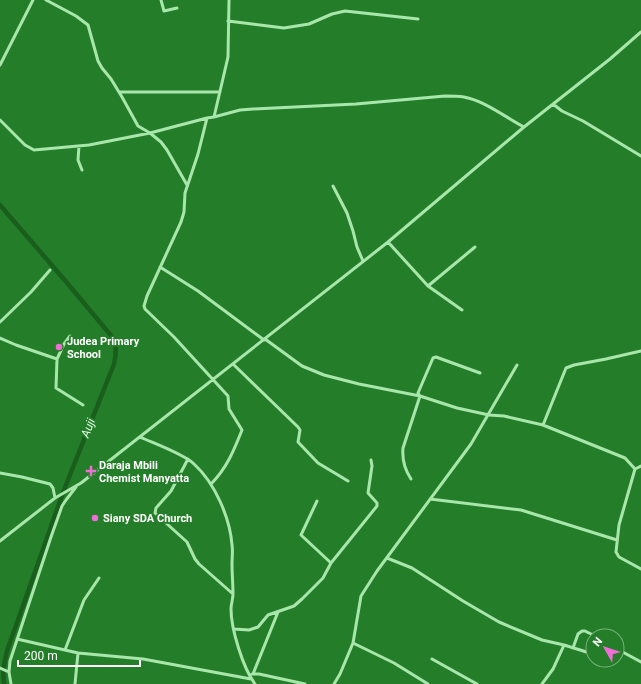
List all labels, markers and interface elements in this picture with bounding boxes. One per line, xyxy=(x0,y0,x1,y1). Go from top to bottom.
place label: Judea Primary School xyxy=(67,335,140,361)
marker: Judea Primary School xyxy=(54,342,64,352)
water label: Auji xyxy=(78,416,98,441)
place label: Daraja Mbili Chemist Manyatta xyxy=(99,459,189,485)
marker: Daraja Mbili Chemist Manyatta xyxy=(86,466,96,476)
place label: Siany SDA Church xyxy=(103,512,192,525)
marker: Siany SDA Church xyxy=(90,513,100,523)
north arrow xyxy=(585,628,625,668)
text: N xyxy=(590,635,605,649)
scale bar xyxy=(18,642,140,668)
text: 200 m xyxy=(24,649,58,663)

